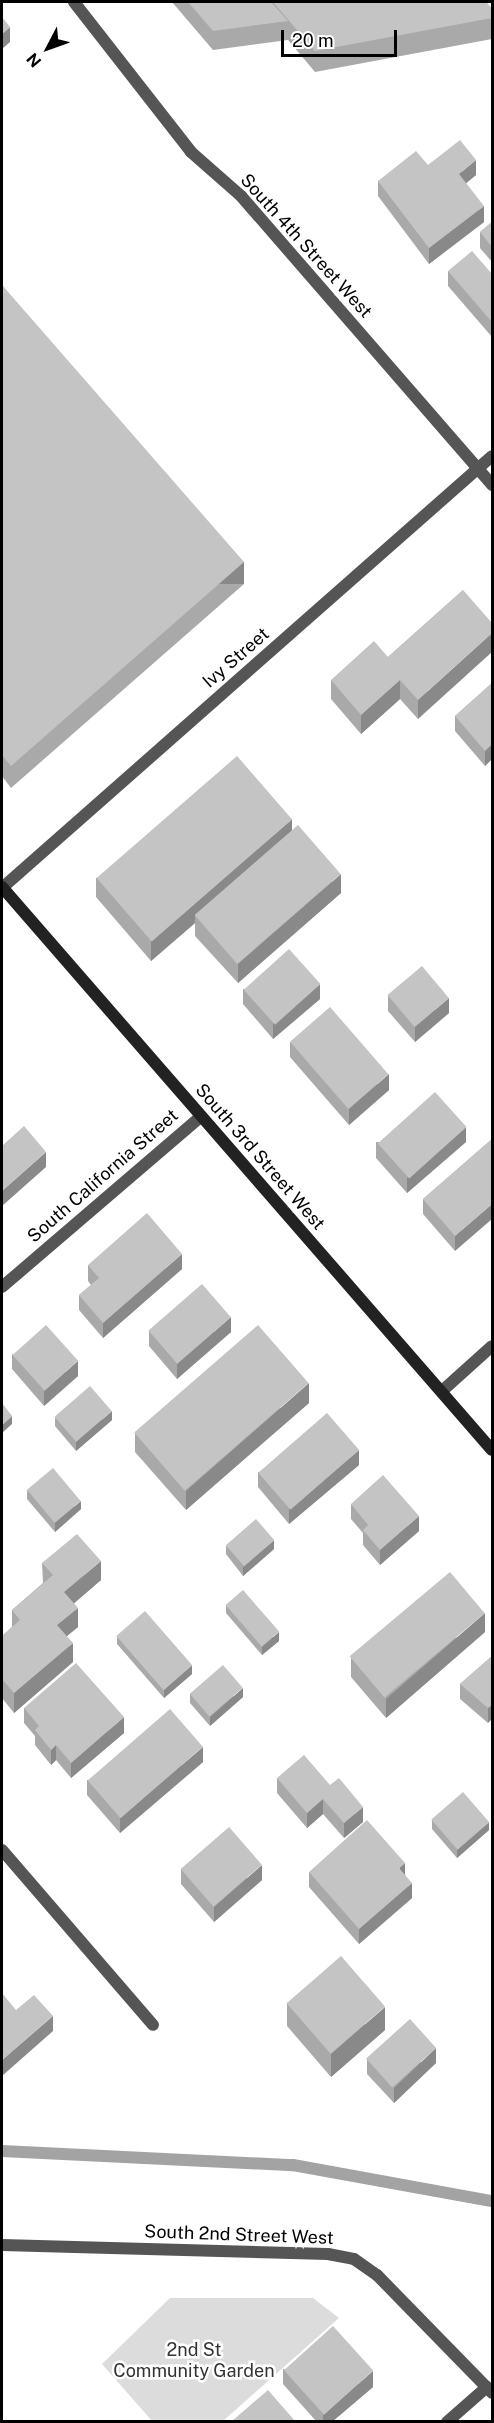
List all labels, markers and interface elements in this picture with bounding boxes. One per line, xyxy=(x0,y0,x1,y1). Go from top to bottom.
north arrow xyxy=(18,18,78,78)
scale bar xyxy=(284,18,400,56)
text: 20 m xyxy=(292,30,334,51)
text: N xyxy=(23,49,45,71)
street label: South 4th Street West xyxy=(235,169,377,323)
street label: Ivy Street xyxy=(198,623,274,693)
street label: South 3rd Street West xyxy=(190,1079,330,1235)
street label: South California Street xyxy=(23,1105,183,1247)
street label: South 2nd Street West xyxy=(144,2221,334,2249)
park label: 2nd St Community Garden xyxy=(113,2340,275,2382)

